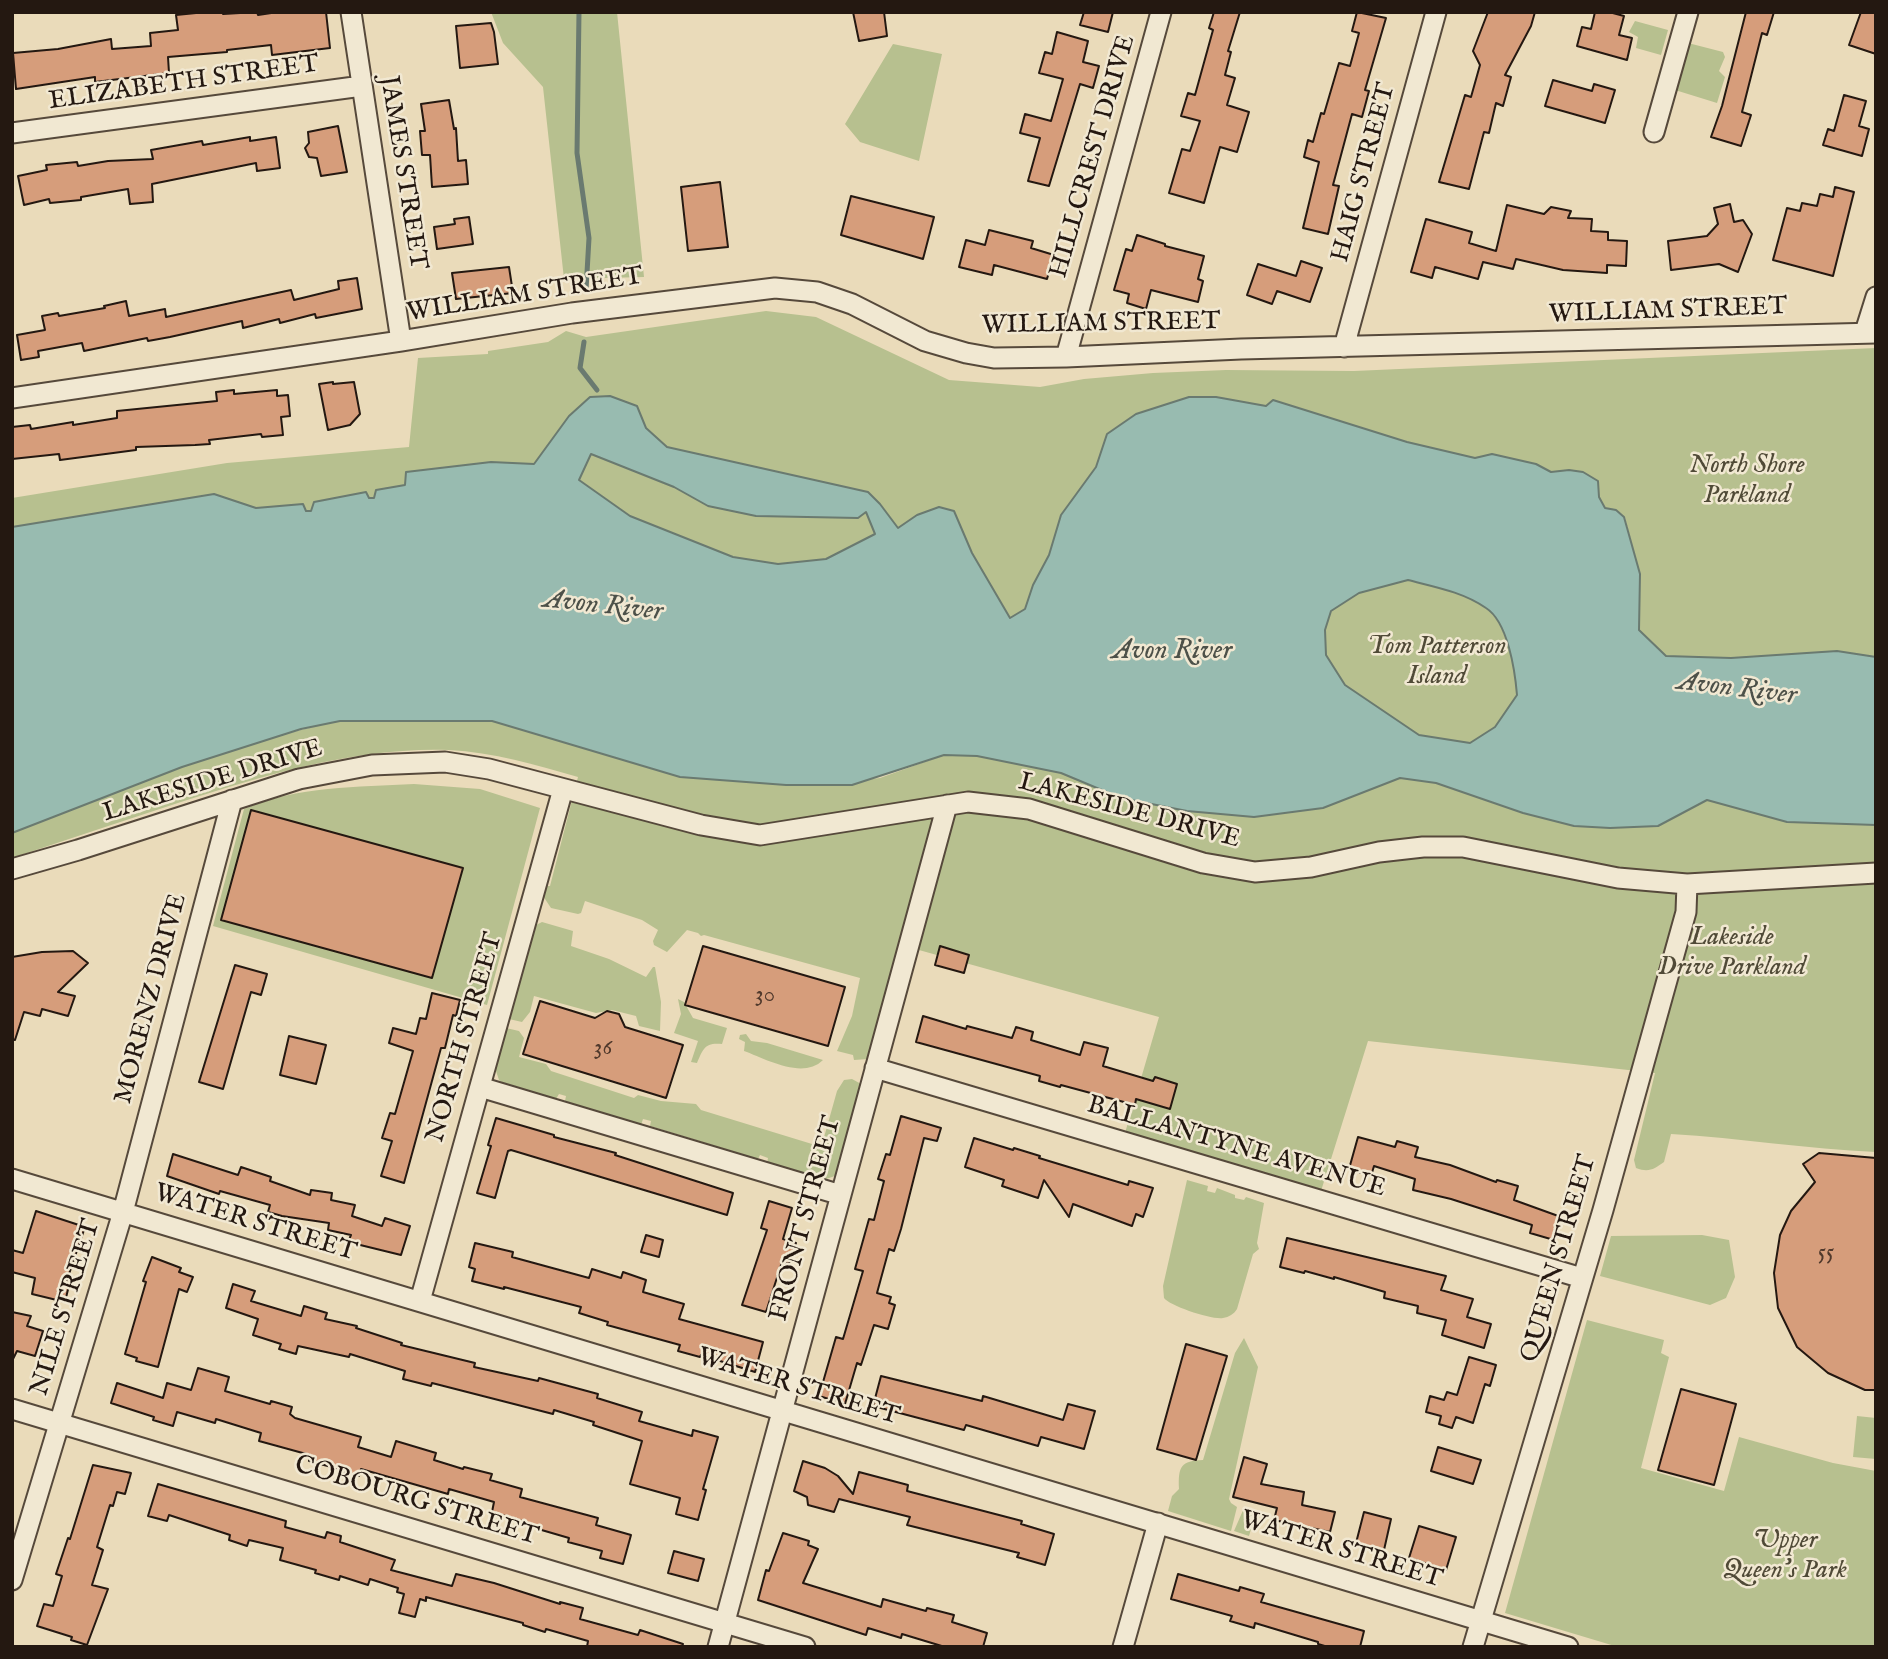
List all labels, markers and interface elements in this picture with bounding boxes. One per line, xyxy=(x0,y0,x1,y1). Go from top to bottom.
street label: HILLCREST DRIVE xyxy=(1044,32,1144,282)
street label: ELIZABETH STREET xyxy=(47,50,321,118)
street label: JAMES STREET xyxy=(371,74,433,272)
street label: HAIG STREET xyxy=(1326,80,1404,266)
street label: WILLIAM STREET xyxy=(405,262,645,330)
street label: WILLIAM STREET xyxy=(1548,292,1788,332)
street label: WILLIAM STREET xyxy=(981,307,1221,343)
park label: North Shore Parkland xyxy=(1689,451,1805,512)
water label: Avon River xyxy=(542,584,664,630)
park label: Tom Patterson Island xyxy=(1367,632,1507,694)
water label: Avon River xyxy=(1112,635,1232,669)
water label: Avon River xyxy=(1675,666,1799,714)
street label: LAKESIDE DRIVE xyxy=(99,734,327,830)
street label: LAKESIDE DRIVE xyxy=(1015,767,1243,857)
street label: MORENZ DRIVE xyxy=(109,891,195,1107)
park label: Lakeside Drive Parkland xyxy=(1658,923,1806,984)
street label: NORTH STREET xyxy=(421,930,511,1146)
house number: 30 xyxy=(755,982,775,1010)
house number: 36 xyxy=(594,1035,612,1063)
street label: BALLANTYNE AVENUE xyxy=(1083,1090,1389,1206)
street label: FRONT STREET xyxy=(765,1113,849,1325)
street label: QUEEN STREET xyxy=(1516,1152,1604,1366)
street label: WATER STREET xyxy=(150,1178,360,1270)
street label: NILE STREET xyxy=(25,1216,109,1400)
house number: 55 xyxy=(1818,1240,1834,1268)
street label: WATER STREET xyxy=(693,1342,903,1434)
street label: COBOURG STREET xyxy=(291,1450,541,1554)
street label: WATER STREET xyxy=(1236,1505,1446,1597)
park label: Upper Queen's Park xyxy=(1723,1526,1847,1588)

